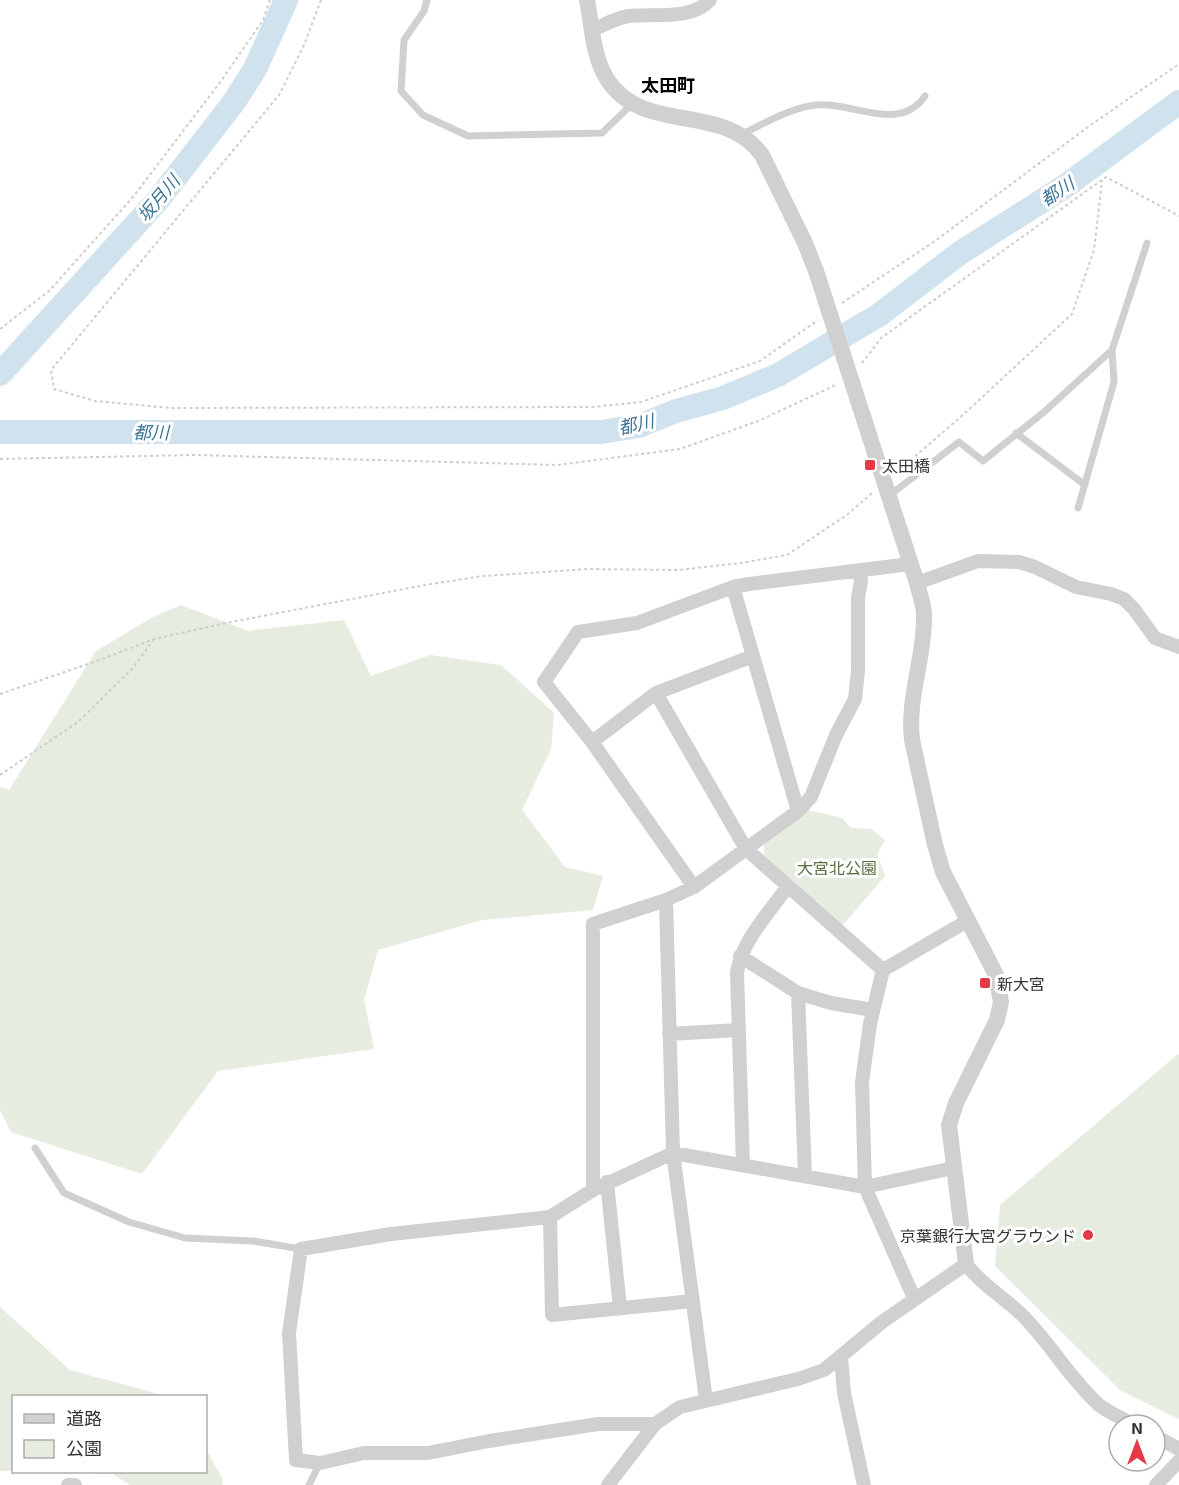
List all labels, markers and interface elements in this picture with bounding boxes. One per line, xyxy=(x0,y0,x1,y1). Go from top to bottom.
district label: 太田町 xyxy=(641,74,695,96)
water label: 坂月川 xyxy=(132,169,185,226)
water label: 都川 xyxy=(1036,171,1080,210)
water label: 都川 xyxy=(616,409,658,439)
water label: 都川 xyxy=(133,421,171,443)
place label: 太田橋 xyxy=(882,456,930,475)
marker: 太田橋 xyxy=(863,458,877,472)
park label: 大宮北公園 xyxy=(797,858,877,877)
place label: 新大宮 xyxy=(997,974,1045,993)
marker: 新大宮 xyxy=(978,976,992,990)
place label: 京葉銀行大宮グラウンド xyxy=(900,1226,1076,1245)
marker: 京葉銀行大宮グラウンド xyxy=(1081,1228,1095,1242)
legend xyxy=(12,1395,207,1473)
text: 道路 xyxy=(66,1407,102,1429)
north arrow xyxy=(1107,1413,1167,1473)
text: N xyxy=(1131,1418,1143,1437)
text: 公園 xyxy=(66,1437,102,1459)

